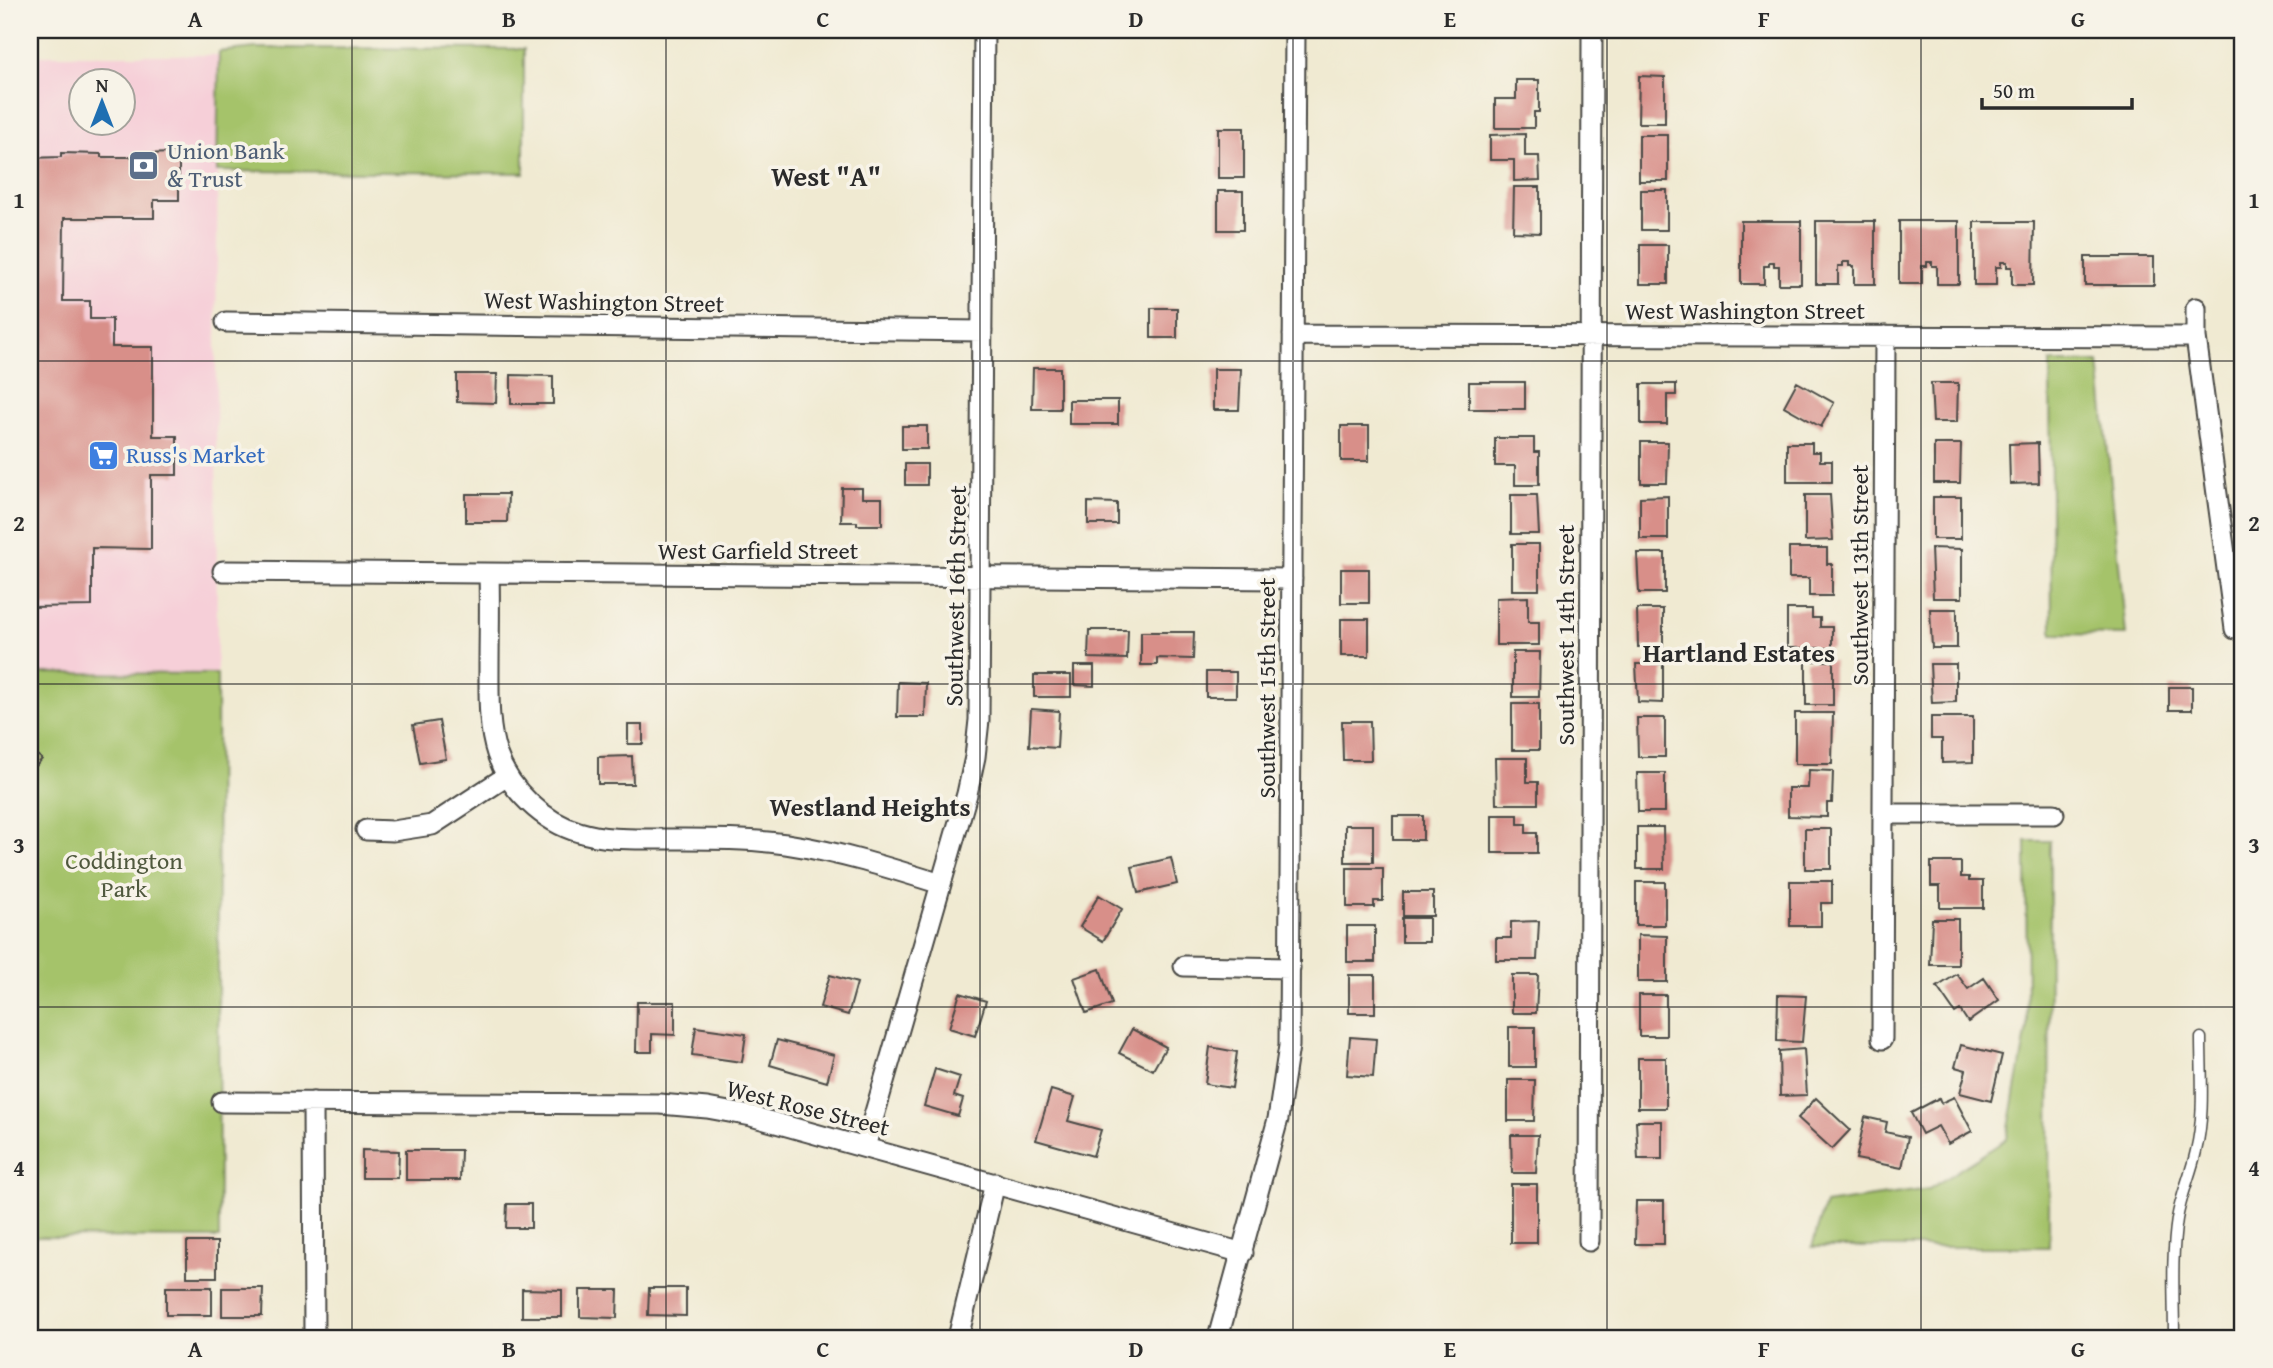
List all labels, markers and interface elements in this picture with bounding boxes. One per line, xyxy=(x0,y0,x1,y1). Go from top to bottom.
text: A xyxy=(188,2,203,35)
text: B xyxy=(502,2,516,35)
text: C xyxy=(816,2,830,35)
text: D xyxy=(1129,2,1144,35)
text: E xyxy=(1444,2,1456,35)
text: F xyxy=(1758,2,1770,35)
text: G xyxy=(2071,2,2085,35)
north arrow xyxy=(66,66,136,136)
scale bar xyxy=(1982,66,2133,110)
text: N xyxy=(96,71,109,99)
text: 50 m xyxy=(1993,75,2035,106)
place label: Union Bank & Trust xyxy=(167,133,285,196)
bank icon: Union Bank & Trust xyxy=(127,148,161,182)
district label: West "A" xyxy=(771,155,881,196)
text: 1 xyxy=(13,183,25,216)
text: 1 xyxy=(2248,183,2260,216)
street label: West Washington Street xyxy=(484,282,725,321)
street label: West Washington Street xyxy=(1625,293,1866,328)
place label: Russ's Market xyxy=(126,437,266,472)
supermarket icon: Russ's Market xyxy=(86,438,120,472)
street label: Southwest 13th Street xyxy=(1842,464,1877,686)
street label: Southwest 16th Street xyxy=(936,485,975,707)
text: 2 xyxy=(13,506,25,539)
text: 2 xyxy=(2248,506,2260,539)
street label: Southwest 14th Street xyxy=(1548,524,1583,746)
street label: West Garfield Street xyxy=(658,533,859,568)
street label: Southwest 15th Street xyxy=(1249,577,1284,799)
district label: Hartland Estates xyxy=(1643,633,1835,672)
district label: Westland Heights xyxy=(769,787,971,826)
text: 3 xyxy=(13,828,25,861)
text: 3 xyxy=(2248,828,2260,861)
park label: Coddington Park xyxy=(65,843,183,906)
street label: West Rose Street xyxy=(723,1070,894,1145)
text: 4 xyxy=(13,1151,25,1184)
text: 4 xyxy=(2248,1151,2260,1184)
text: A xyxy=(188,1332,203,1365)
text: B xyxy=(502,1332,516,1365)
text: C xyxy=(816,1332,830,1365)
text: D xyxy=(1129,1332,1144,1365)
text: E xyxy=(1444,1332,1456,1365)
text: F xyxy=(1758,1332,1770,1365)
text: G xyxy=(2071,1332,2085,1365)

